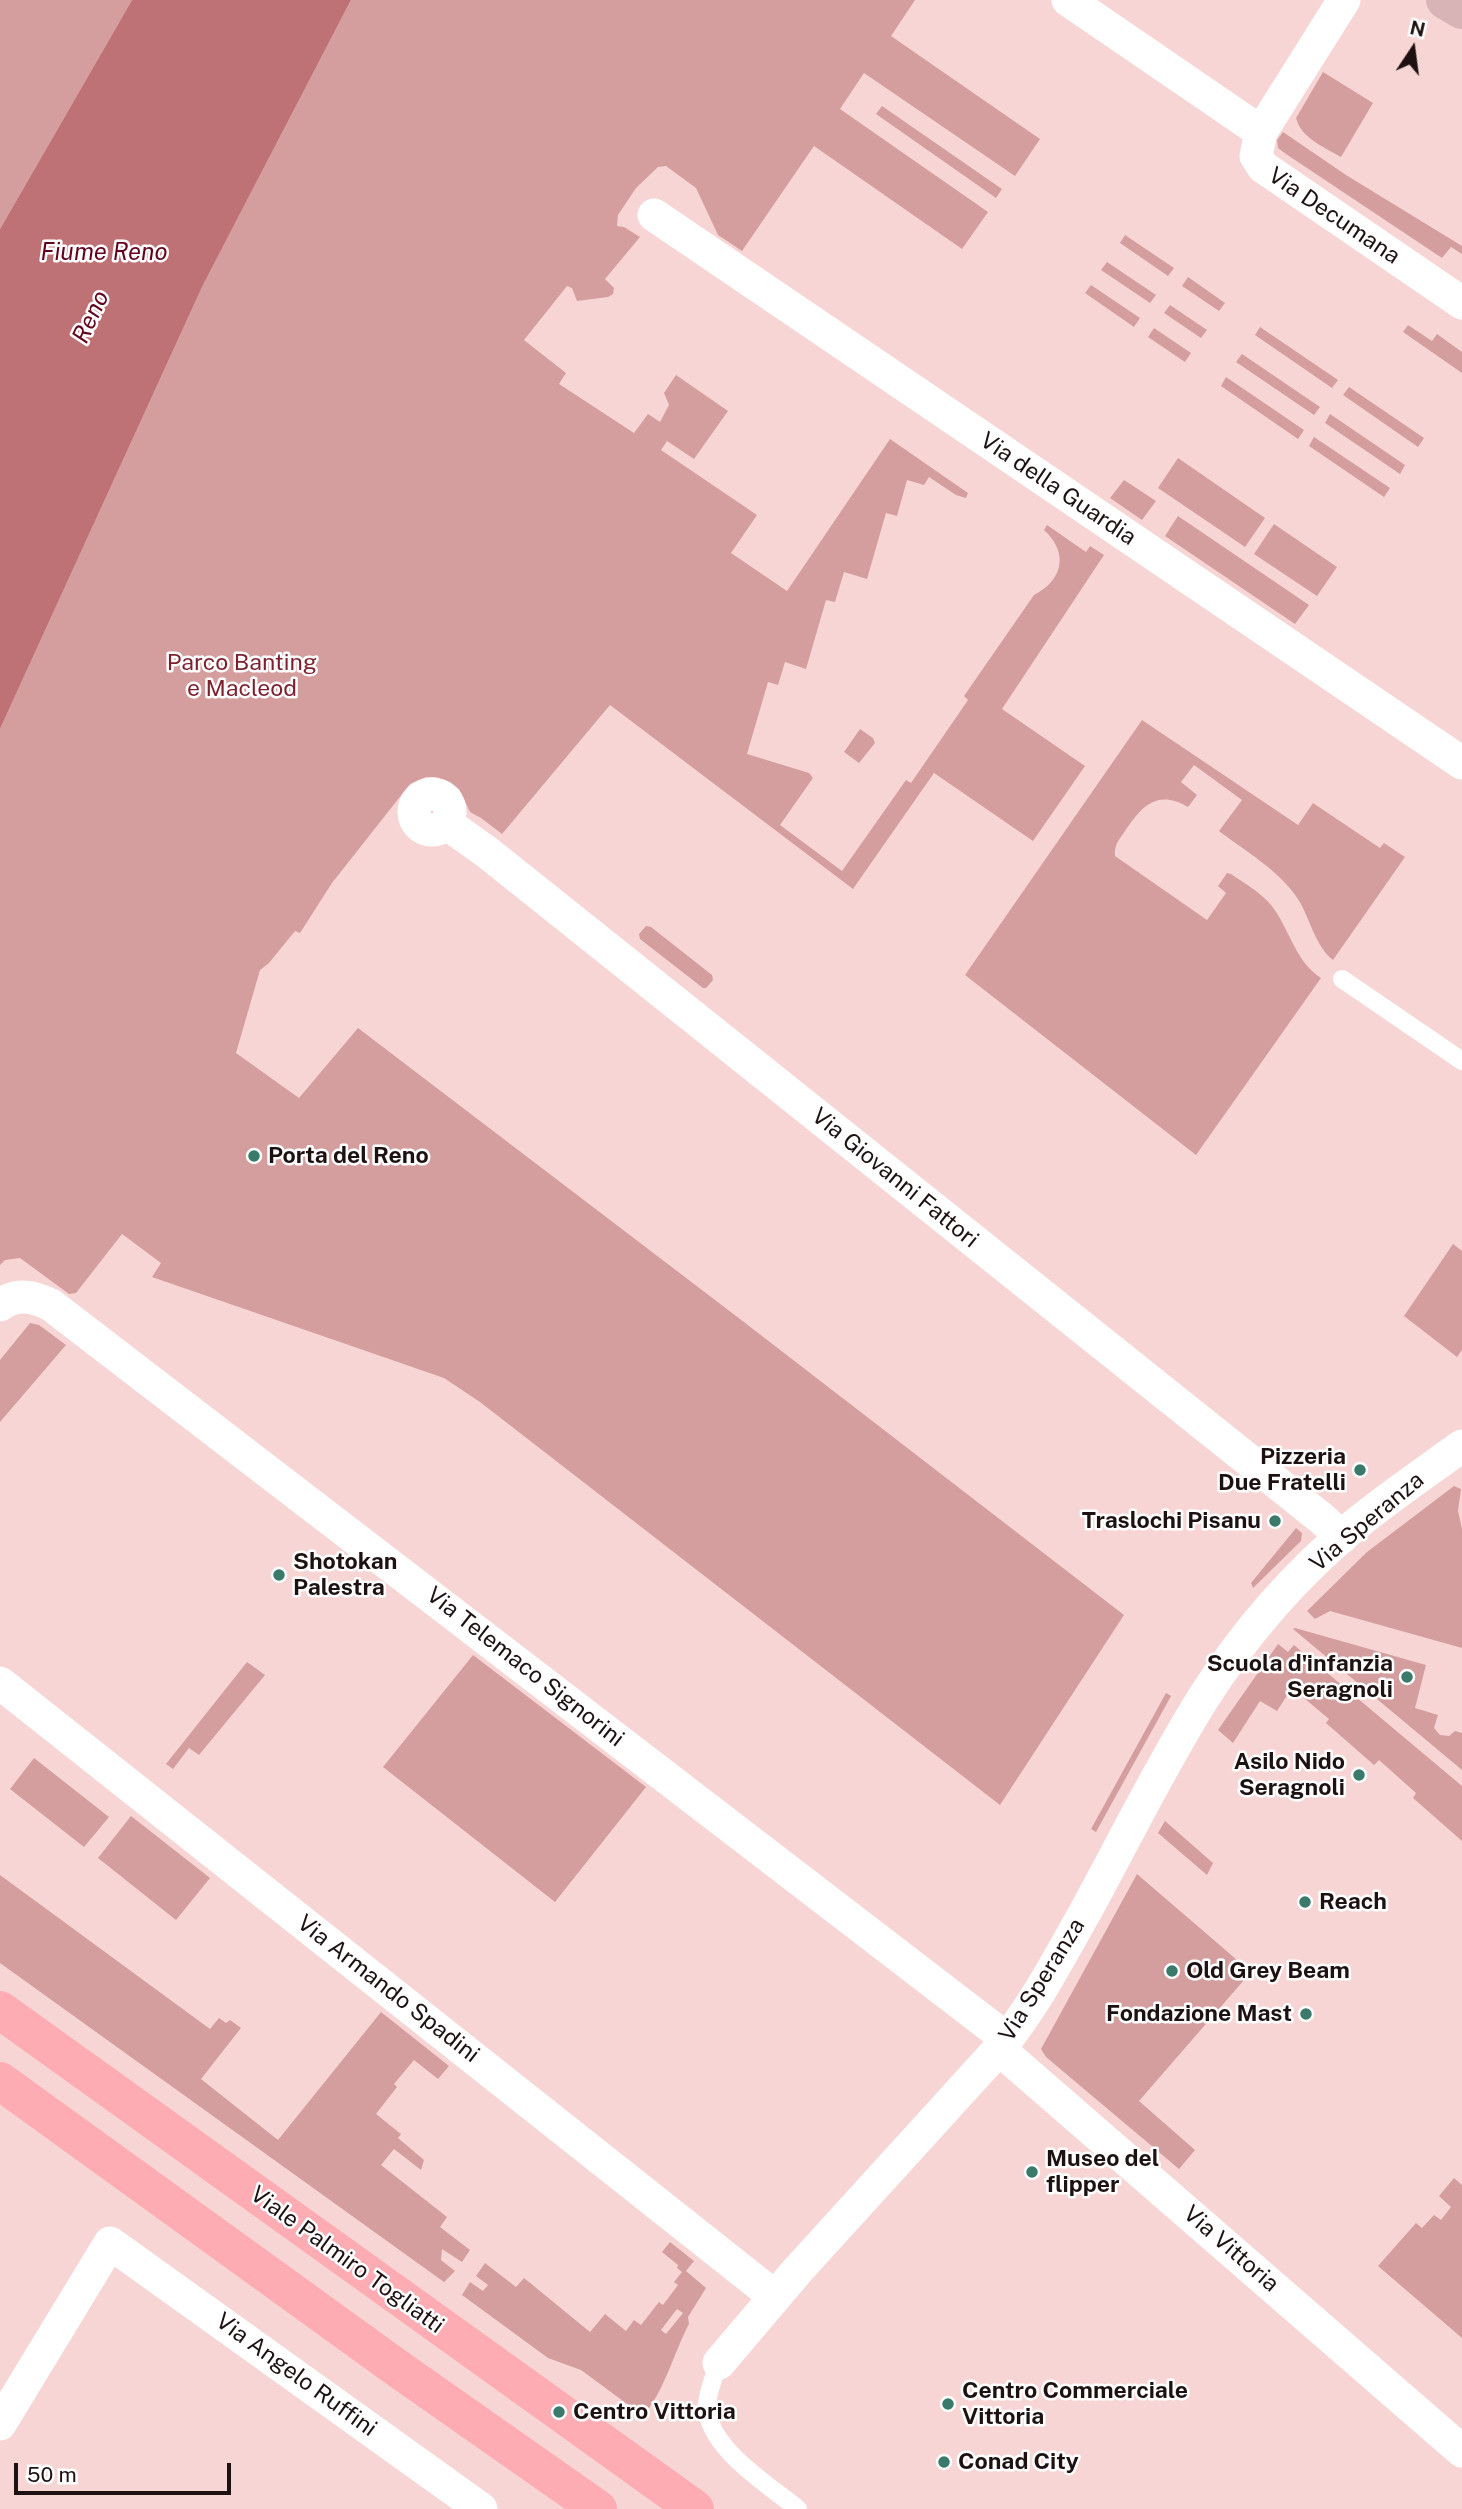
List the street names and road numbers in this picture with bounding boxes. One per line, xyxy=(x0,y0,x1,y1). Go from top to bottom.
street label: Via Decumana xyxy=(1263,162,1405,270)
street label: Via della Guardia xyxy=(975,427,1141,551)
street label: Via Giovanni Fattori xyxy=(806,1102,984,1254)
street label: Via Speranza xyxy=(1304,1466,1430,1578)
street label: Via Telemaco Signorini xyxy=(421,1581,629,1753)
street label: Via Armando Spadini xyxy=(292,1909,484,2069)
street label: Via Speranza xyxy=(993,1913,1091,2047)
street label: Viale Palmiro Togliatti xyxy=(245,2180,449,2340)
street label: Via Vittoria xyxy=(1178,2200,1284,2298)
street label: Via Angelo Ruffini xyxy=(210,2307,382,2443)

